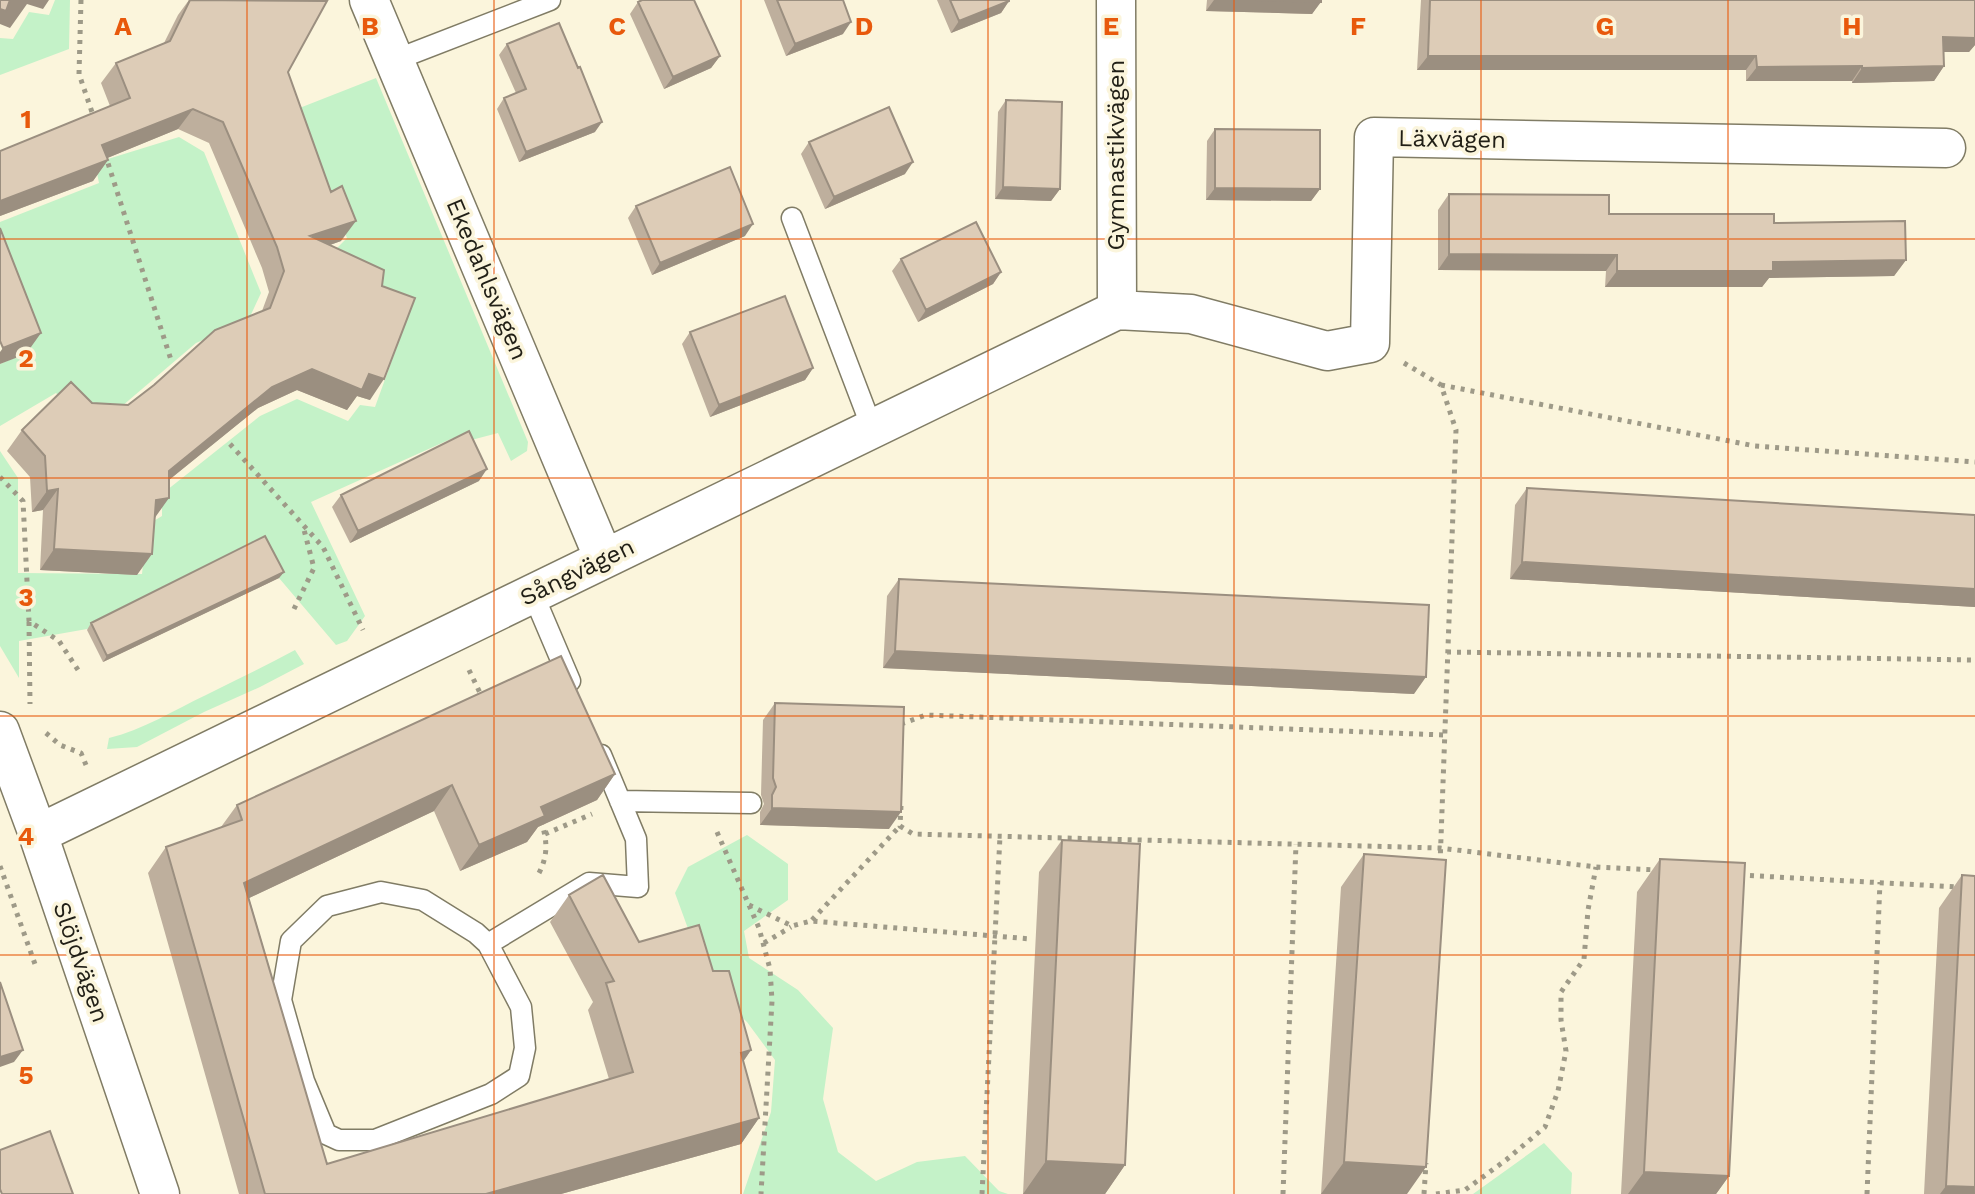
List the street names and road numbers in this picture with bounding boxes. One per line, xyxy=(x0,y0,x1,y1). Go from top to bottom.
street label: Gymnastikvägen xyxy=(1102,60,1130,250)
street label: Läxvägen xyxy=(1398,124,1506,154)
street label: Ekedahlsvägen xyxy=(440,194,534,364)
street label: Sångvägen xyxy=(515,532,639,612)
street label: Slöjdvägen xyxy=(47,898,115,1026)

